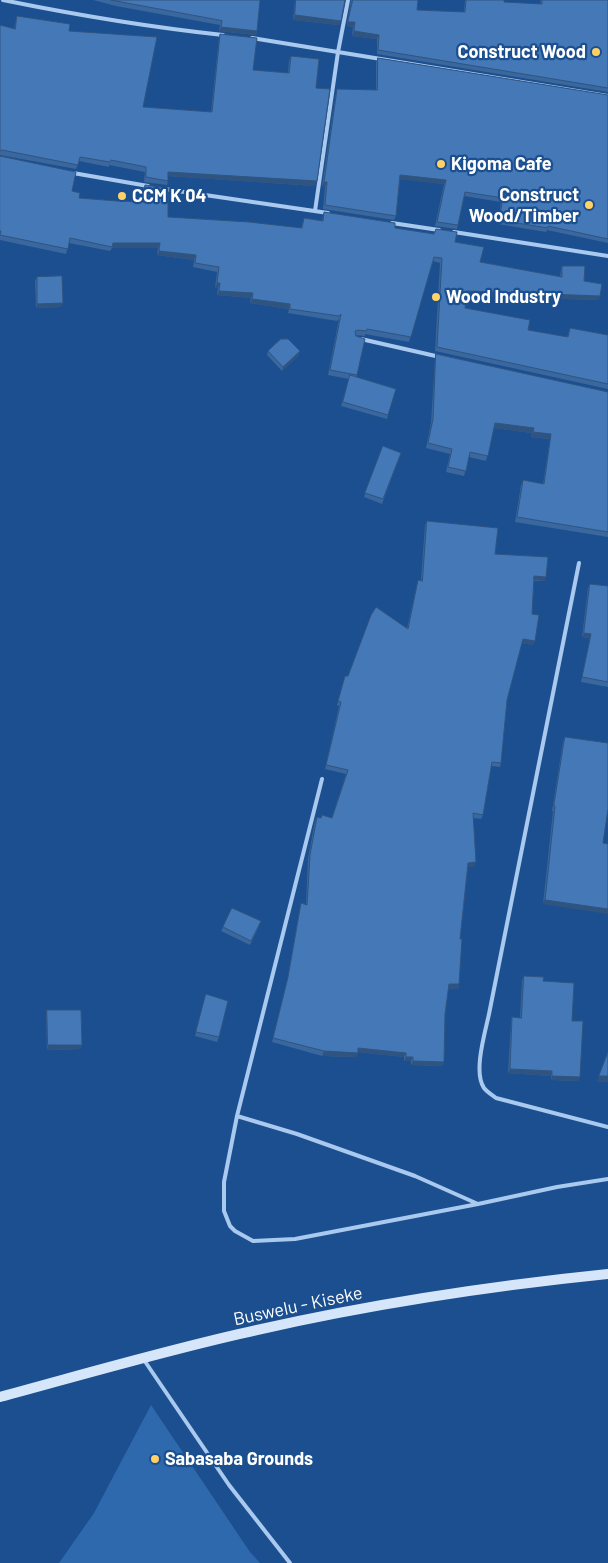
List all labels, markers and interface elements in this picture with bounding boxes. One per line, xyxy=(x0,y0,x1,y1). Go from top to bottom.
place label: Construct Wood xyxy=(458,41,586,63)
marker: Construct Wood xyxy=(590,46,602,58)
place label: Kigoma Cafe xyxy=(451,153,551,175)
marker: Kigoma Cafe xyxy=(435,158,447,170)
place label: Construct Wood/Timber xyxy=(469,184,579,226)
place label: CCM K 04 xyxy=(132,185,206,207)
marker: CCM K 04 xyxy=(116,190,128,202)
marker: Construct Wood/Timber xyxy=(583,199,595,211)
place label: Wood Industry xyxy=(446,286,561,308)
marker: Wood Industry xyxy=(430,291,442,303)
street label: Buswelu - Kiseke xyxy=(232,1282,364,1330)
place label: Sabasaba Grounds xyxy=(165,1448,313,1470)
marker: Sabasaba Grounds xyxy=(149,1453,161,1465)

